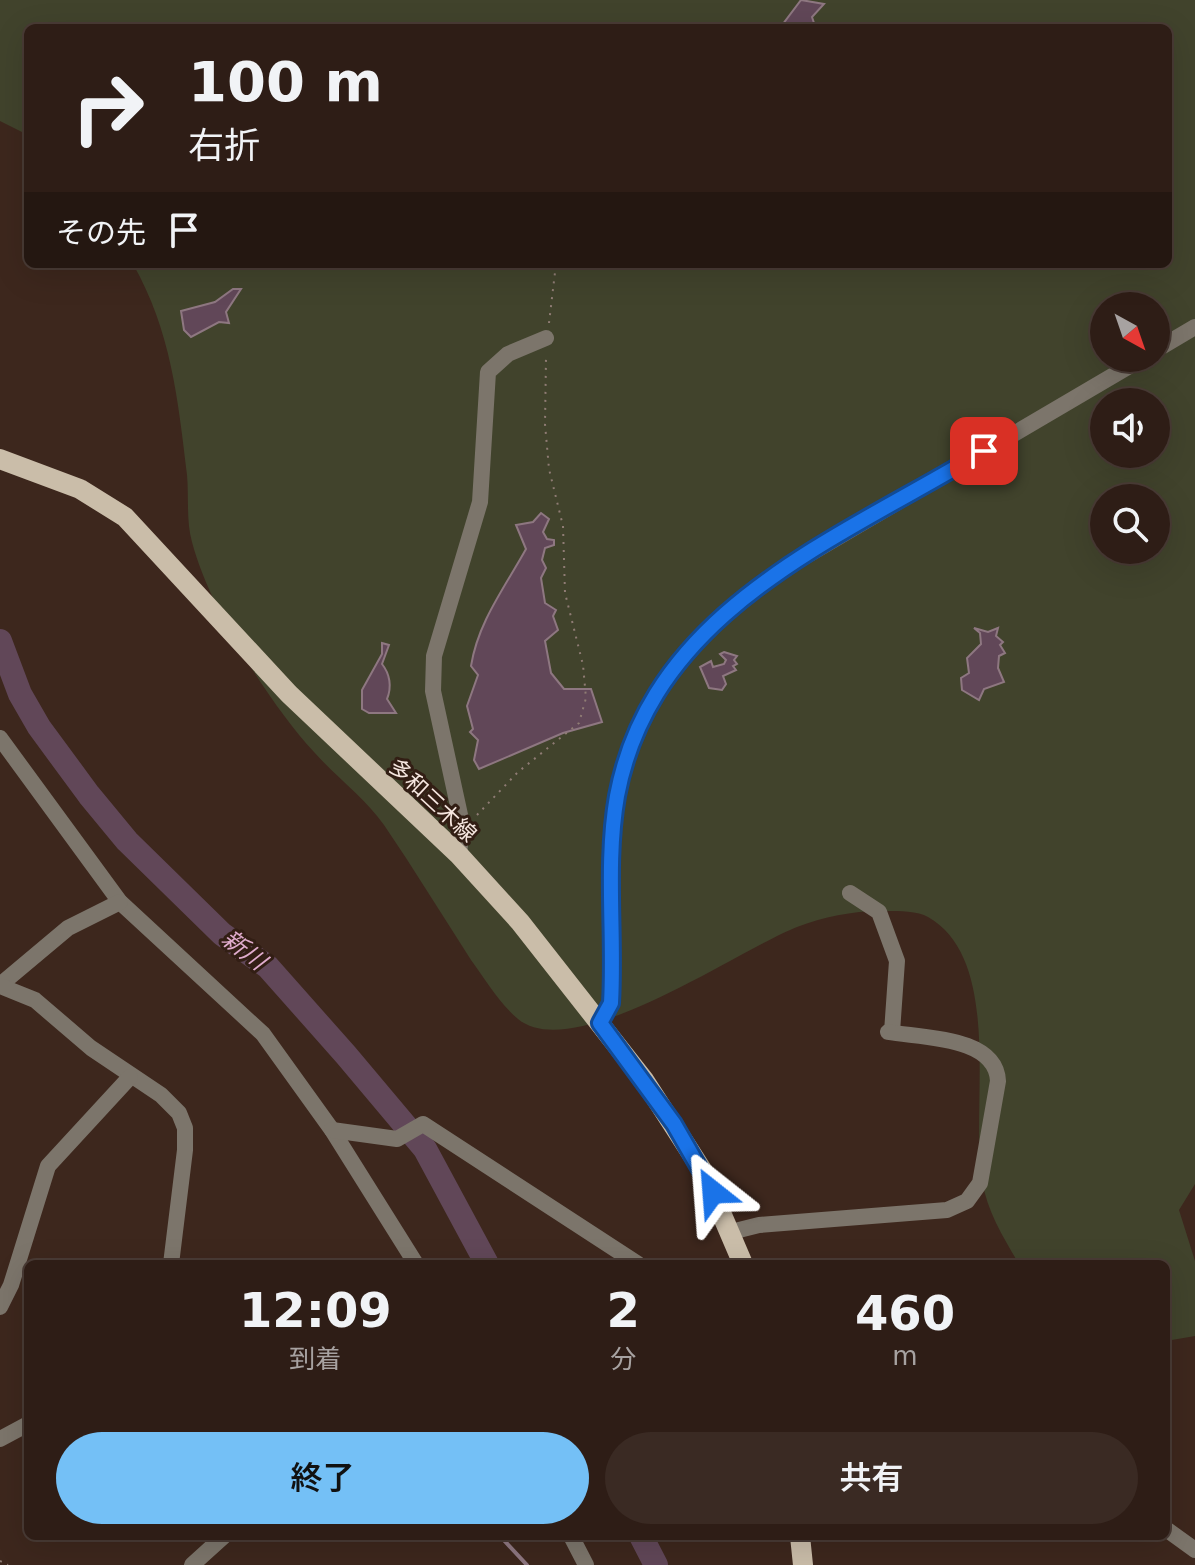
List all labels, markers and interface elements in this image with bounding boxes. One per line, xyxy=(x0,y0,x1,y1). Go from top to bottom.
text: 100 m xyxy=(188,49,383,114)
icon: right xyxy=(56,56,160,160)
text: 右折 xyxy=(188,125,260,166)
icon: arrive xyxy=(162,208,206,252)
text: その先 xyxy=(56,215,146,250)
north arrow xyxy=(1090,292,1170,372)
map controls xyxy=(1090,292,1170,564)
button: sound xyxy=(1090,388,1170,468)
pin xyxy=(950,417,1018,485)
icon: arrive xyxy=(962,429,1006,473)
button: search xyxy=(1090,484,1170,564)
street label: 多和三木線 xyxy=(384,754,481,847)
water label: 新川 xyxy=(216,924,274,978)
position arrow xyxy=(671,1150,755,1234)
text: 12:09 xyxy=(239,1282,392,1338)
text: 2 xyxy=(607,1282,640,1338)
text: 460 xyxy=(855,1285,955,1341)
text: m xyxy=(892,1341,918,1371)
text: 到着 xyxy=(289,1344,341,1374)
text: 分 xyxy=(610,1344,636,1374)
button: 終了 xyxy=(56,1432,589,1524)
button: 共有 xyxy=(605,1432,1138,1524)

